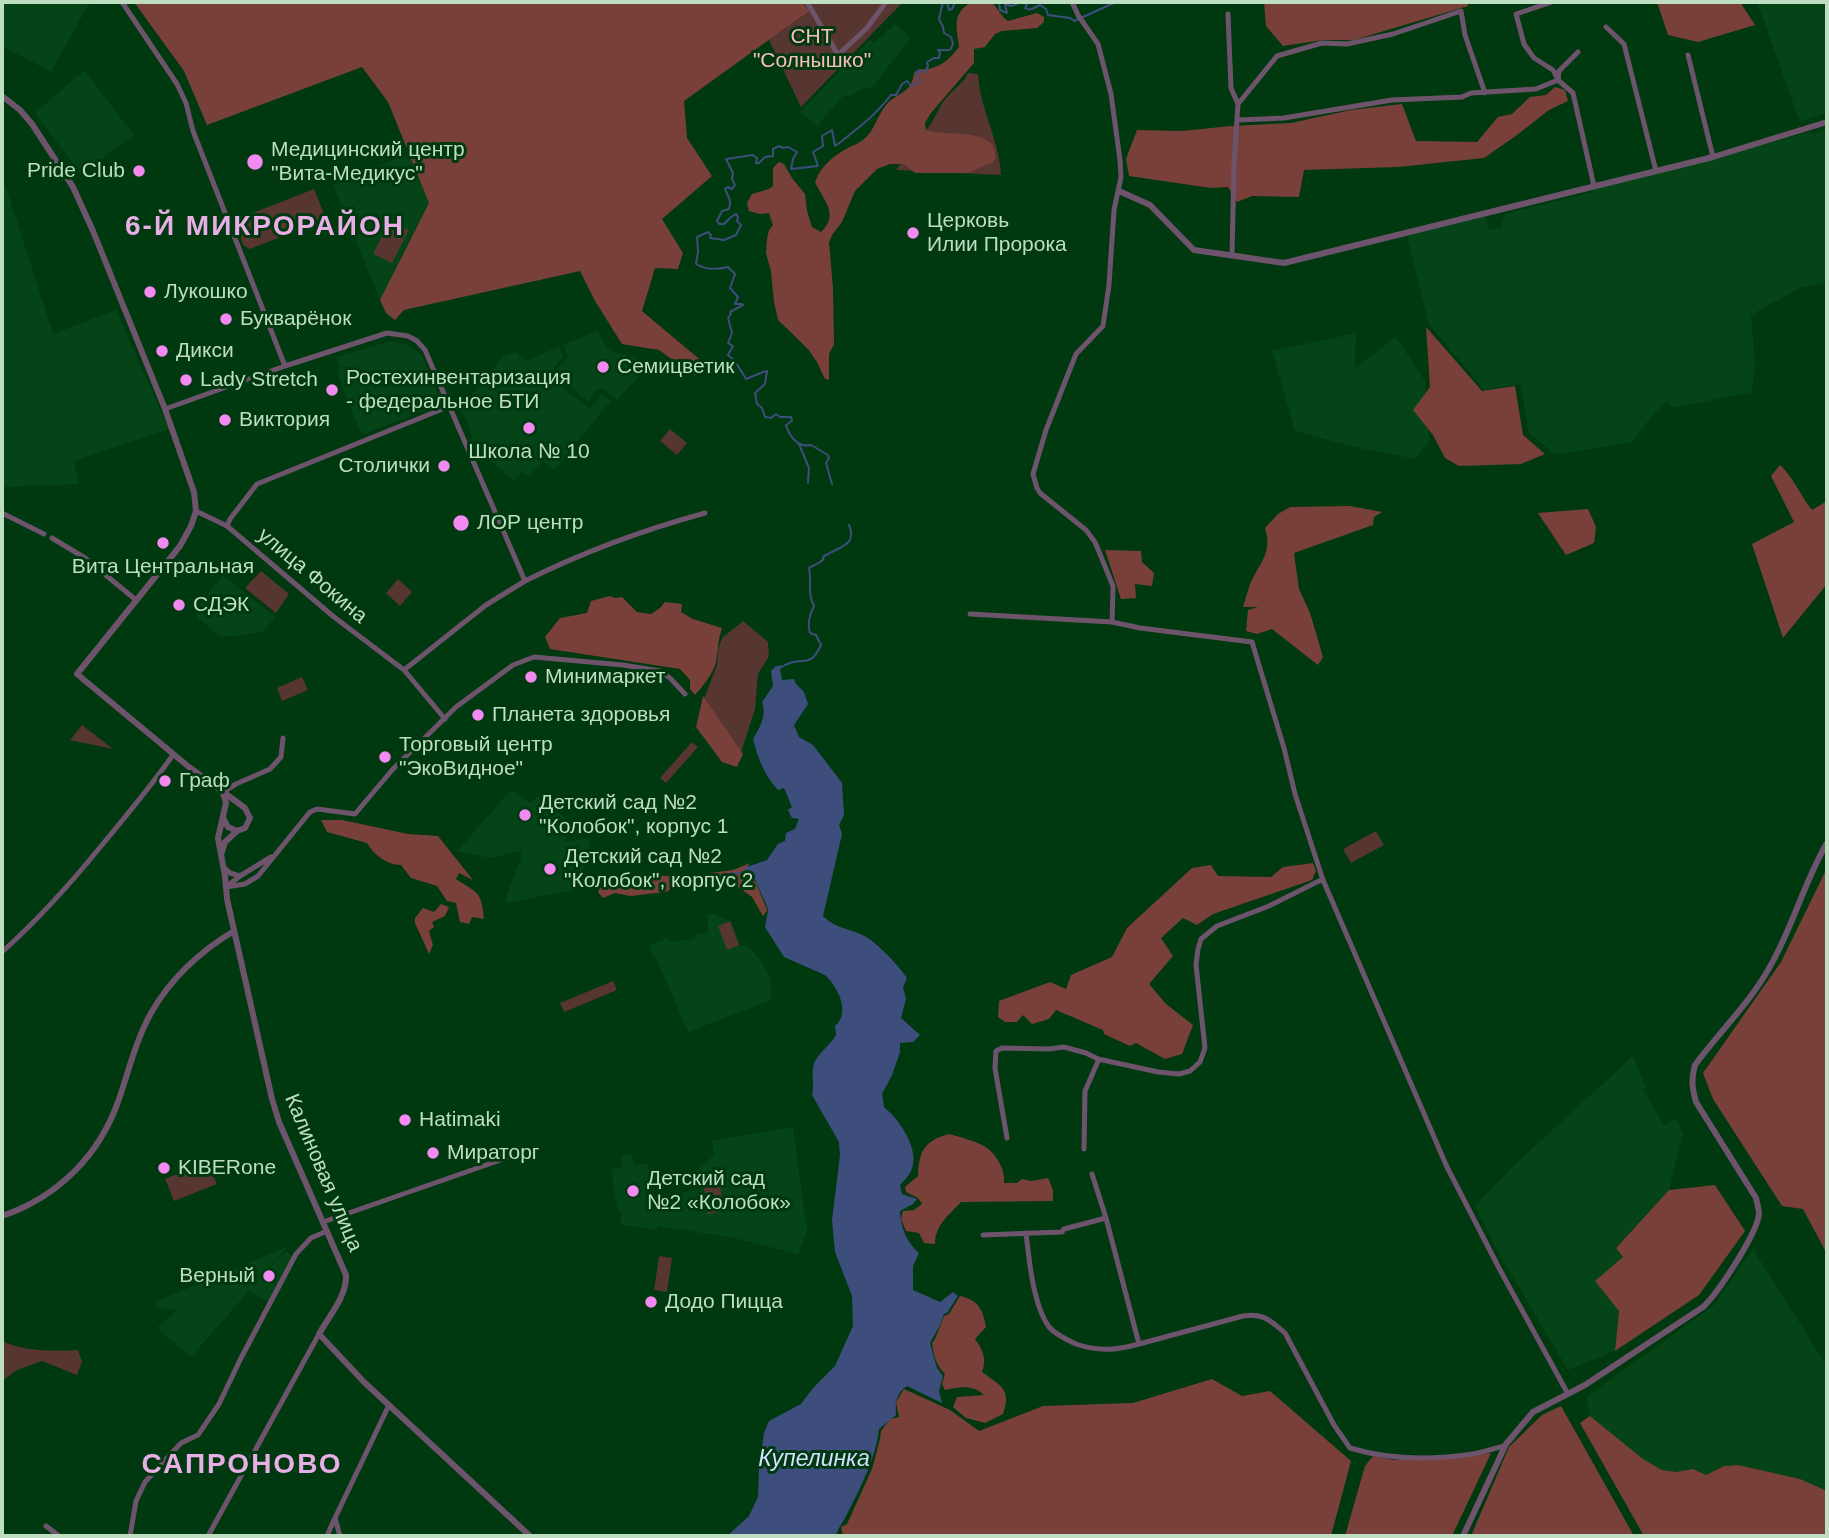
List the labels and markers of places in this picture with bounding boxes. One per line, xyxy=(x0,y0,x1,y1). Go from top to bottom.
place label: Медицинский центр "Вита-Медикус" xyxy=(271,137,465,187)
marker: Медицинский центр "Вита-Медикус" xyxy=(245,152,265,172)
place label: Pride Club xyxy=(27,158,125,184)
marker: Pride Club xyxy=(131,163,147,179)
place label: Церковь Илии Пророка xyxy=(927,208,1067,258)
marker: Церковь Илии Пророка xyxy=(905,225,921,241)
place label: Лукошко xyxy=(164,279,248,305)
marker: Лукошко xyxy=(142,284,158,300)
place label: Букварёнок xyxy=(240,306,351,332)
marker: Букварёнок xyxy=(218,311,234,327)
place label: Дикси xyxy=(176,338,234,364)
marker: Дикси xyxy=(154,343,170,359)
place label: Семицветик xyxy=(617,354,734,380)
marker: Семицветик xyxy=(595,359,611,375)
place label: Ростехинвентаризация - федеральное БТИ xyxy=(346,365,571,415)
place label: Lady Stretch xyxy=(200,367,318,393)
marker: Lady Stretch xyxy=(178,372,194,388)
marker: Ростехинвентаризация - федеральное БТИ xyxy=(324,382,340,398)
place label: Виктория xyxy=(239,407,330,433)
marker: Виктория xyxy=(217,412,233,428)
marker: Школа № 10 xyxy=(521,420,537,436)
place label: Школа № 10 xyxy=(468,439,590,465)
place label: Столички xyxy=(338,453,430,479)
marker: Столички xyxy=(436,458,452,474)
place label: ЛОР центр xyxy=(477,510,583,536)
marker: ЛОР центр xyxy=(451,513,471,533)
marker: Вита Центральная xyxy=(155,535,171,551)
place label: Вита Центральная xyxy=(72,554,254,580)
place label: СДЭК xyxy=(193,592,249,618)
marker: СДЭК xyxy=(171,597,187,613)
place label: Минимаркет xyxy=(545,664,665,690)
marker: Минимаркет xyxy=(523,669,539,685)
place label: Планета здоровья xyxy=(492,702,670,728)
marker: Планета здоровья xyxy=(470,707,486,723)
place label: Торговый центр "ЭкоВидное" xyxy=(399,732,553,782)
marker: Торговый центр "ЭкоВидное" xyxy=(377,749,393,765)
place label: Граф xyxy=(179,768,230,794)
marker: Граф xyxy=(157,773,173,789)
place label: Детский сад №2 "Колобок", корпус 1 xyxy=(539,790,729,840)
marker: Детский сад №2 "Колобок", корпус 1 xyxy=(517,807,533,823)
place label: Детский сад №2 "Колобок", корпус 2 xyxy=(564,844,754,894)
marker: Детский сад №2 "Колобок", корпус 2 xyxy=(542,861,558,877)
place label: Hatimaki xyxy=(419,1107,501,1133)
marker: Hatimaki xyxy=(397,1112,413,1128)
place label: Мираторг xyxy=(447,1140,540,1166)
marker: Мираторг xyxy=(425,1145,441,1161)
place label: KIBERone xyxy=(178,1155,276,1181)
marker: KIBERone xyxy=(156,1160,172,1176)
place label: Детский сад №2 «Колобок» xyxy=(647,1166,791,1216)
marker: Детский сад №2 «Колобок» xyxy=(625,1183,641,1199)
place label: Верный xyxy=(179,1263,255,1289)
marker: Верный xyxy=(261,1268,277,1284)
place label: Додо Пицца xyxy=(665,1289,783,1315)
marker: Додо Пицца xyxy=(643,1294,659,1310)

